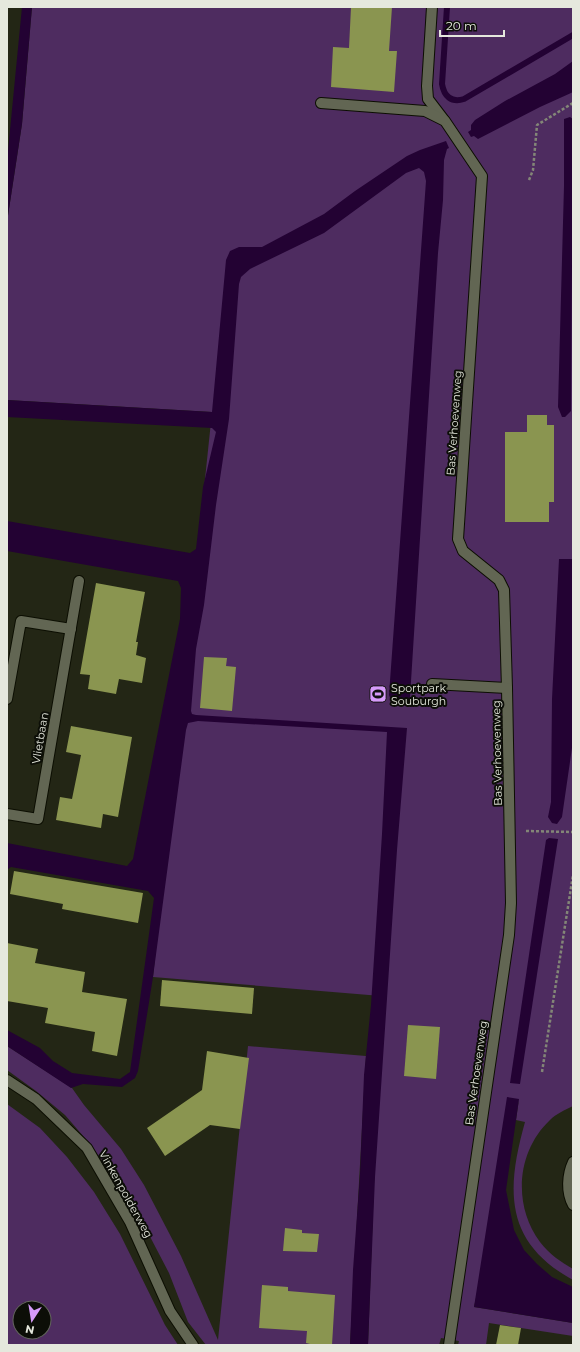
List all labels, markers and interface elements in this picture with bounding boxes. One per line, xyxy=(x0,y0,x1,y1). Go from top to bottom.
scale bar xyxy=(440,12,504,38)
text: 20 m xyxy=(446,18,477,33)
street label: Bas Verhoevenweg xyxy=(443,370,465,476)
place label: Sportpark Souburgh xyxy=(391,681,446,708)
sports icon: Sportpark Souburgh xyxy=(368,684,388,704)
street label: Bas Verhoevenweg xyxy=(489,700,505,806)
street label: Vlietbaan xyxy=(29,711,51,765)
street label: Bas Verhoevenweg xyxy=(462,1020,490,1126)
street label: Vinkenpolderweg xyxy=(96,1148,156,1240)
north arrow xyxy=(12,1300,52,1340)
text: N xyxy=(24,1322,36,1338)

